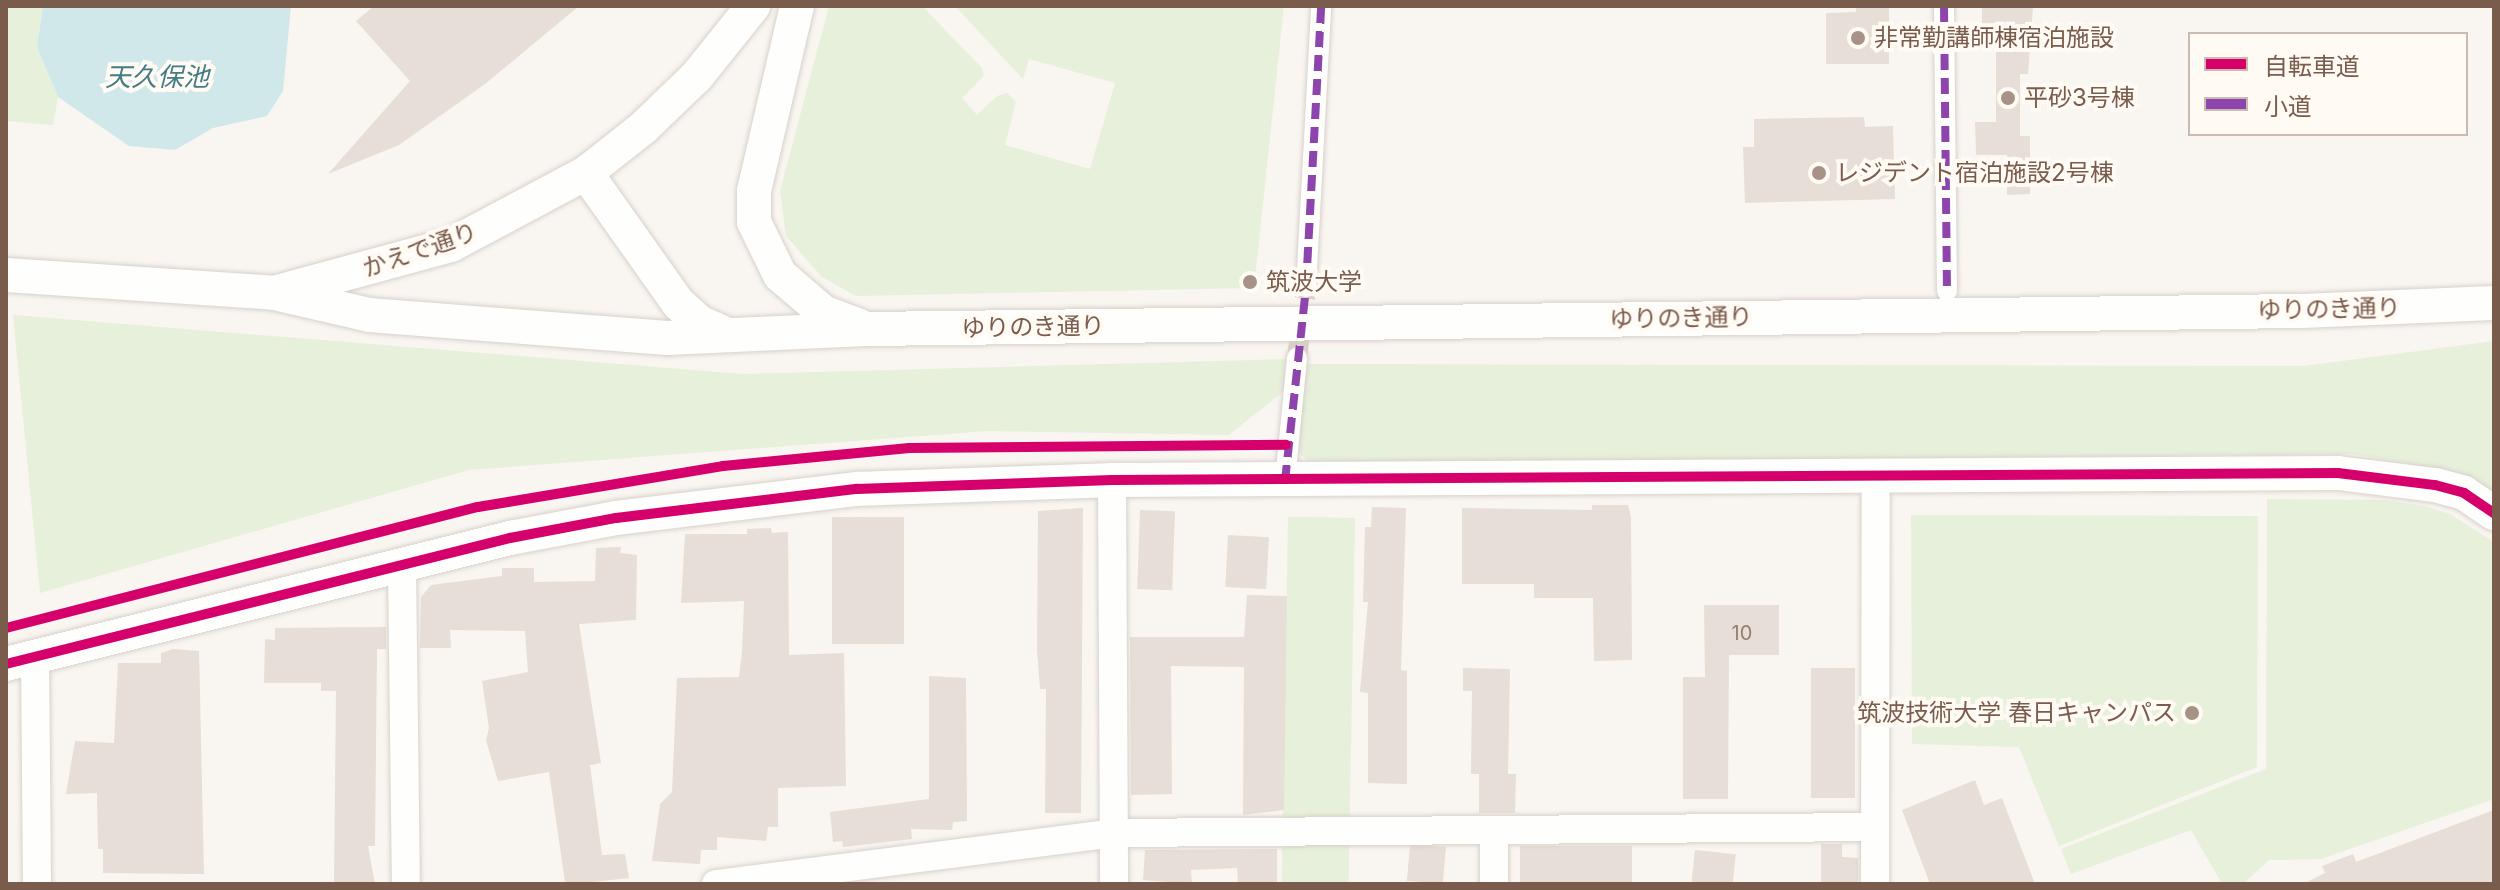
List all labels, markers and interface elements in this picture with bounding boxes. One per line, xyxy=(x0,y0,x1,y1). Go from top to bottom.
place label: 非常勤講師棟宿泊施設 xyxy=(1874,24,2114,52)
marker: 非常勤講師棟宿泊施設 xyxy=(1849,29,1867,47)
legend xyxy=(2188,32,2468,136)
text: 自転車道 xyxy=(2264,52,2360,81)
water label: 天久保池 xyxy=(105,61,209,93)
place label: 平砂3号棟 xyxy=(2024,84,2135,112)
marker: 平砂3号棟 xyxy=(1999,89,2017,107)
text: 小道 xyxy=(2264,92,2312,121)
place label: レジデント宿泊施設2号棟 xyxy=(1835,159,2114,187)
marker: レジデント宿泊施設2号棟 xyxy=(1810,164,1828,182)
street label: かえで通り xyxy=(359,217,481,283)
place label: 筑波大学 xyxy=(1266,268,1362,296)
marker: 筑波大学 xyxy=(1241,273,1259,291)
street label: ゆりのき通り xyxy=(2257,293,2401,325)
street label: ゆりのき通り xyxy=(1609,302,1753,334)
street label: ゆりのき通り xyxy=(961,311,1105,343)
house number: 10 xyxy=(1732,621,1752,645)
place label: 筑波技術大学 春日キャンパス xyxy=(1857,699,2176,727)
marker: 筑波技術大学 春日キャンパス xyxy=(2183,704,2201,722)

